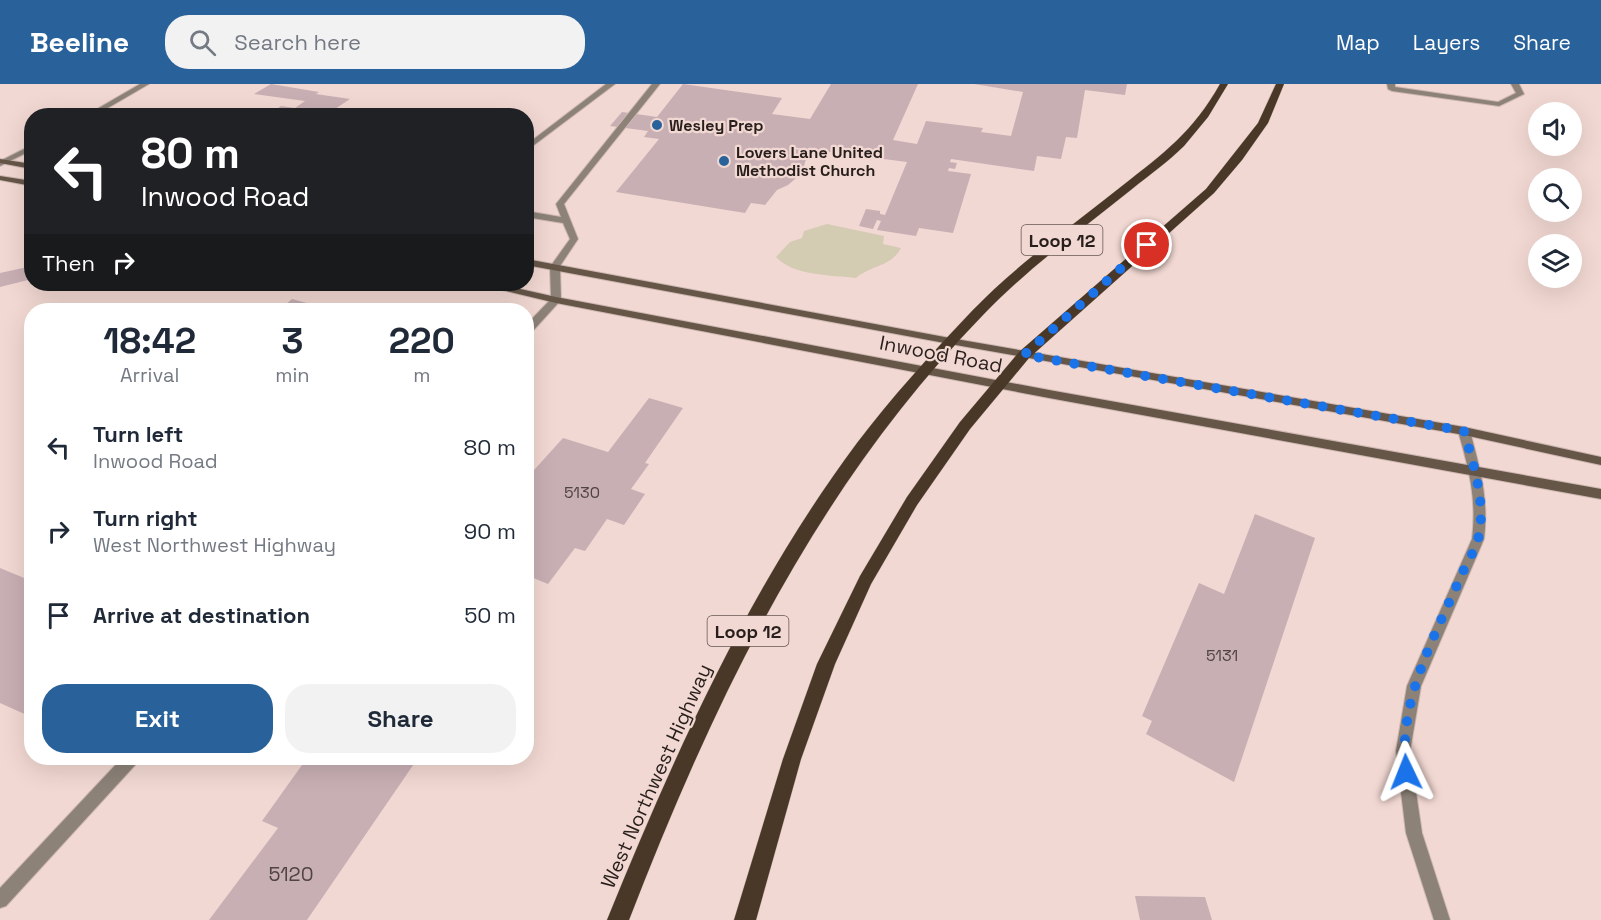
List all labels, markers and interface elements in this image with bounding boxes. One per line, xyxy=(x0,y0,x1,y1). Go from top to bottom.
search box xyxy=(165,15,585,69)
text: Beeline xyxy=(30,24,129,60)
icon: search xyxy=(186,26,219,59)
text: Search here xyxy=(234,28,361,56)
text: Map xyxy=(1336,29,1380,56)
text: Layers xyxy=(1413,29,1480,56)
text: Share xyxy=(1513,29,1571,56)
map controls xyxy=(1528,102,1582,288)
button: sound xyxy=(1528,102,1582,156)
place label: Wesley Prep xyxy=(669,115,763,136)
marker: Wesley Prep xyxy=(650,118,664,132)
text: 80 m xyxy=(141,127,240,180)
icon: left xyxy=(42,132,120,210)
place label: Lovers Lane United Methodist Church xyxy=(736,142,883,181)
marker: Lovers Lane United Methodist Church xyxy=(717,154,731,168)
button: search xyxy=(1528,168,1582,222)
text: Inwood Road xyxy=(141,179,309,214)
pin xyxy=(1121,219,1172,270)
road number: Loop 12 xyxy=(1022,225,1102,255)
icon: arrive xyxy=(1130,228,1163,261)
button: layers xyxy=(1528,234,1582,288)
icon: right xyxy=(107,246,140,279)
text: Then xyxy=(42,249,95,277)
text: 18:42 xyxy=(103,318,196,364)
text: 3 xyxy=(281,318,303,364)
text: 220 xyxy=(389,318,455,364)
street label: Inwood Road xyxy=(877,329,1005,379)
text: Arrival xyxy=(120,362,179,388)
text: min xyxy=(275,362,310,388)
text: m xyxy=(413,362,430,388)
text: Turn left xyxy=(93,420,183,448)
icon: left xyxy=(42,431,75,464)
text: 80 m xyxy=(464,433,516,461)
text: Inwood Road xyxy=(93,448,218,474)
house number: 5130 xyxy=(564,482,600,503)
text: Turn right xyxy=(93,504,198,532)
icon: right xyxy=(42,515,75,548)
text: 90 m xyxy=(464,517,516,545)
text: West Northwest Highway xyxy=(93,532,336,558)
icon: arrive xyxy=(42,599,75,632)
text: Arrive at destination xyxy=(93,601,310,629)
text: 50 m xyxy=(464,601,516,629)
road number: Loop 12 xyxy=(708,616,789,646)
house number: 5131 xyxy=(1206,645,1238,666)
street label: West Northwest Highway xyxy=(595,660,717,892)
button: Exit xyxy=(42,684,273,753)
button: Share xyxy=(285,684,516,753)
position arrow xyxy=(1374,740,1438,804)
house number: 5120 xyxy=(269,861,313,887)

